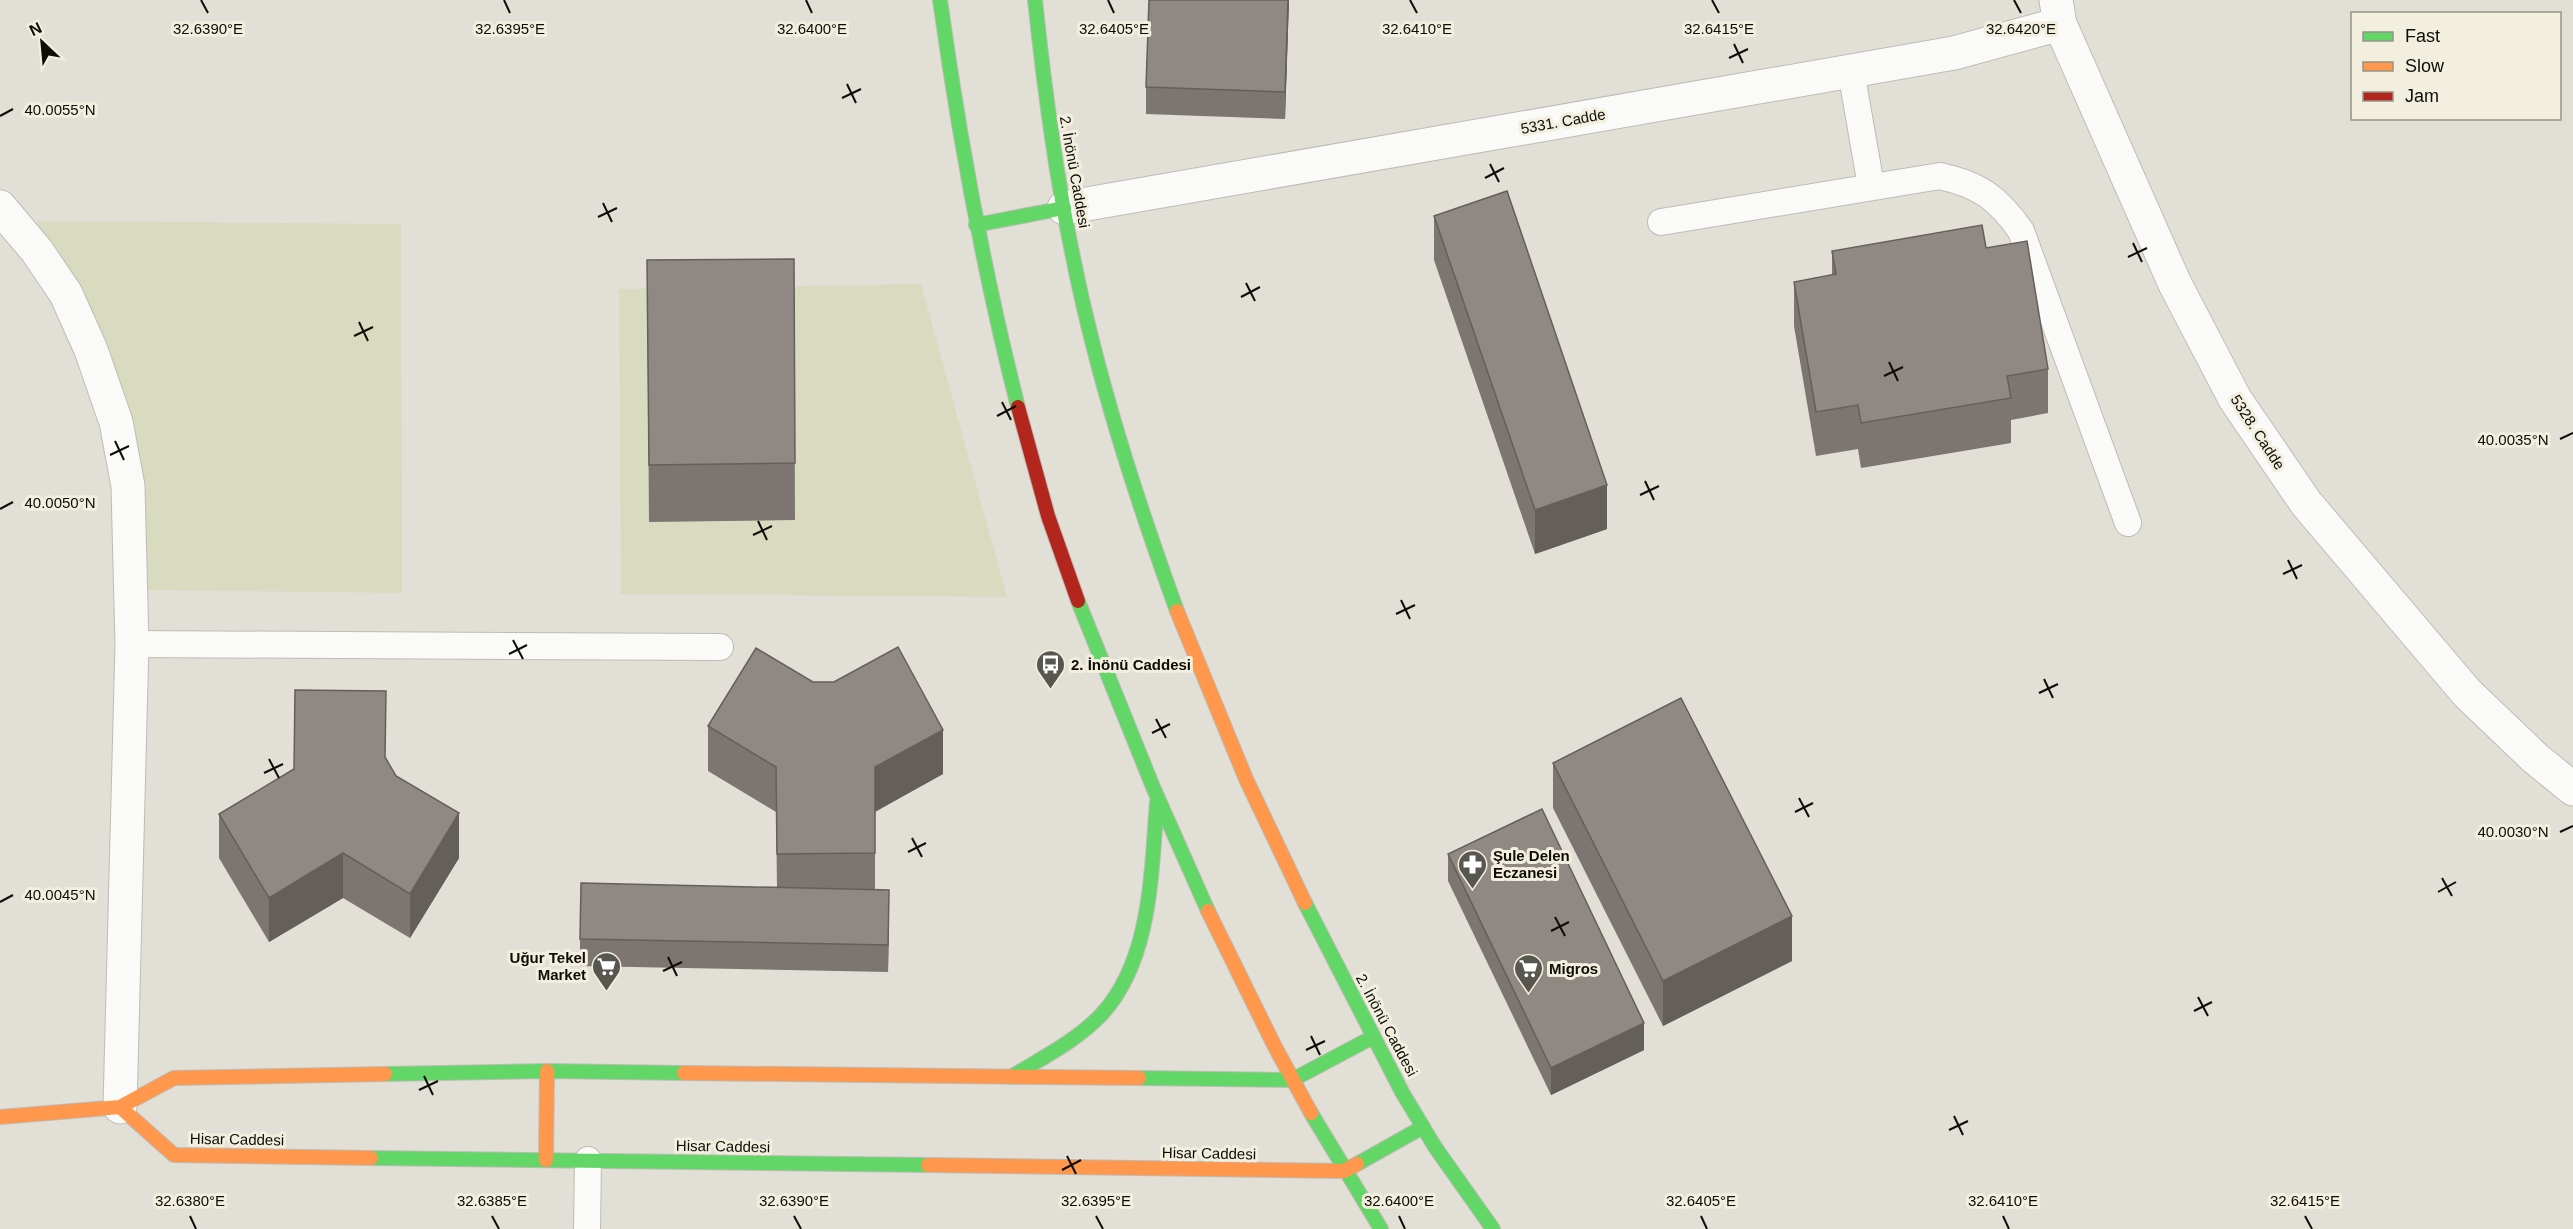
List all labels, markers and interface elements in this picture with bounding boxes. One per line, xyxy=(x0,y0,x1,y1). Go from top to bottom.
north arrow xyxy=(12,12,72,72)
legend xyxy=(2351,12,2561,120)
text: N xyxy=(27,19,45,39)
text: 32.6390°E xyxy=(173,20,243,37)
text: 32.6395°E xyxy=(475,20,545,37)
text: 32.6400°E xyxy=(777,20,847,37)
text: 32.6405°E xyxy=(1079,20,1149,37)
text: 32.6410°E xyxy=(1382,20,1452,37)
text: 32.6415°E xyxy=(1684,20,1754,37)
text: 32.6420°E xyxy=(1986,20,2056,37)
text: Fast xyxy=(2405,26,2440,46)
text: Slow xyxy=(2405,56,2445,76)
text: Jam xyxy=(2405,86,2439,106)
text: 40.0055°N xyxy=(24,101,96,118)
street label: 5331. Cadde xyxy=(1519,105,1607,137)
street label: 2. İnönü Caddesi xyxy=(1057,115,1093,229)
street label: 5328. Cadde xyxy=(2227,391,2289,473)
text: 40.0035°N xyxy=(2477,431,2549,448)
text: 40.0050°N xyxy=(24,494,96,511)
bus stop icon: 2. İnönü Caddesi xyxy=(1034,648,1066,690)
place label: 2. İnönü Caddesi xyxy=(1071,656,1191,673)
text: 40.0030°N xyxy=(2477,823,2549,840)
place label: Şule Delen Eczanesi xyxy=(1493,847,1570,881)
pharmacy icon: Şule Delen Eczanesi xyxy=(1456,848,1488,890)
text: 40.0045°N xyxy=(24,886,96,903)
place label: Uğur Tekel Market xyxy=(510,949,586,983)
supermarket icon: Uğur Tekel Market xyxy=(591,950,623,992)
supermarket icon: Migros xyxy=(1512,952,1544,994)
place label: Migros xyxy=(1549,960,1598,977)
street label: 2. İnönü Caddesi xyxy=(1353,971,1421,1079)
street label: Hisar Caddesi xyxy=(190,1130,284,1148)
street label: Hisar Caddesi xyxy=(676,1137,770,1155)
street label: Hisar Caddesi xyxy=(1162,1144,1256,1162)
text: 32.6380°E xyxy=(155,1192,225,1209)
text: 32.6385°E xyxy=(457,1192,527,1209)
text: 32.6390°E xyxy=(759,1192,829,1209)
text: 32.6395°E xyxy=(1061,1192,1131,1209)
text: 32.6400°E xyxy=(1364,1192,1434,1209)
text: 32.6405°E xyxy=(1666,1192,1736,1209)
text: 32.6410°E xyxy=(1968,1192,2038,1209)
text: 32.6415°E xyxy=(2270,1192,2340,1209)

